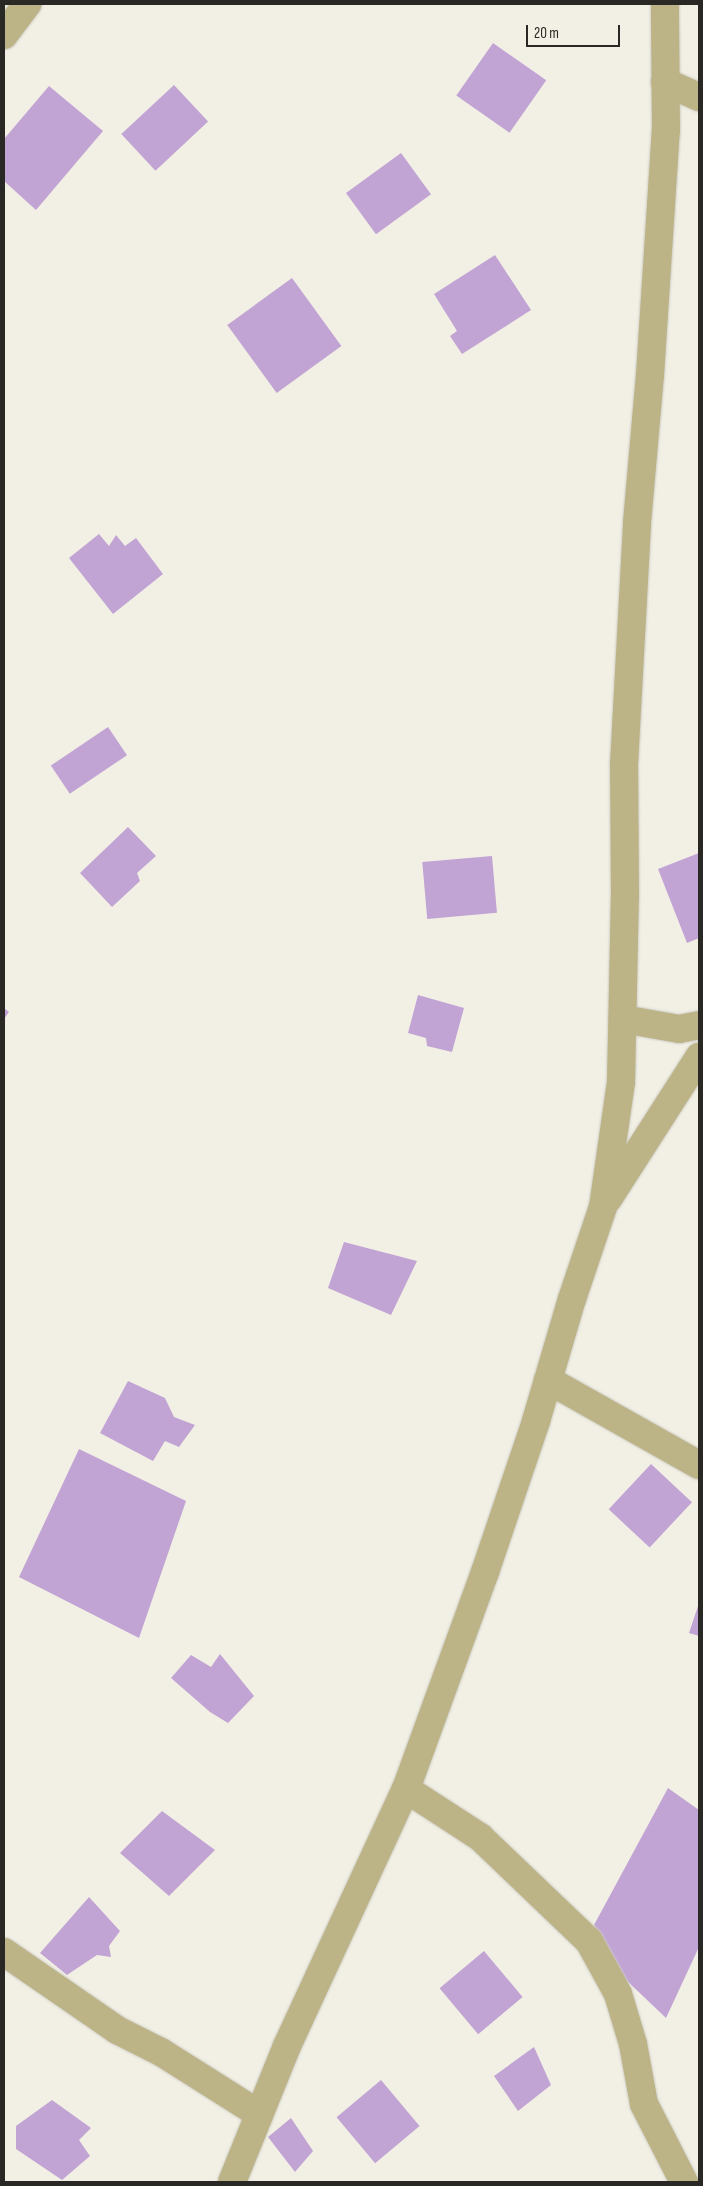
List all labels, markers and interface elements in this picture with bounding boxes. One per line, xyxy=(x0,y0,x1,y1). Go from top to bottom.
scale bar xyxy=(528,15,622,47)
text: 20 m xyxy=(534,24,559,43)

